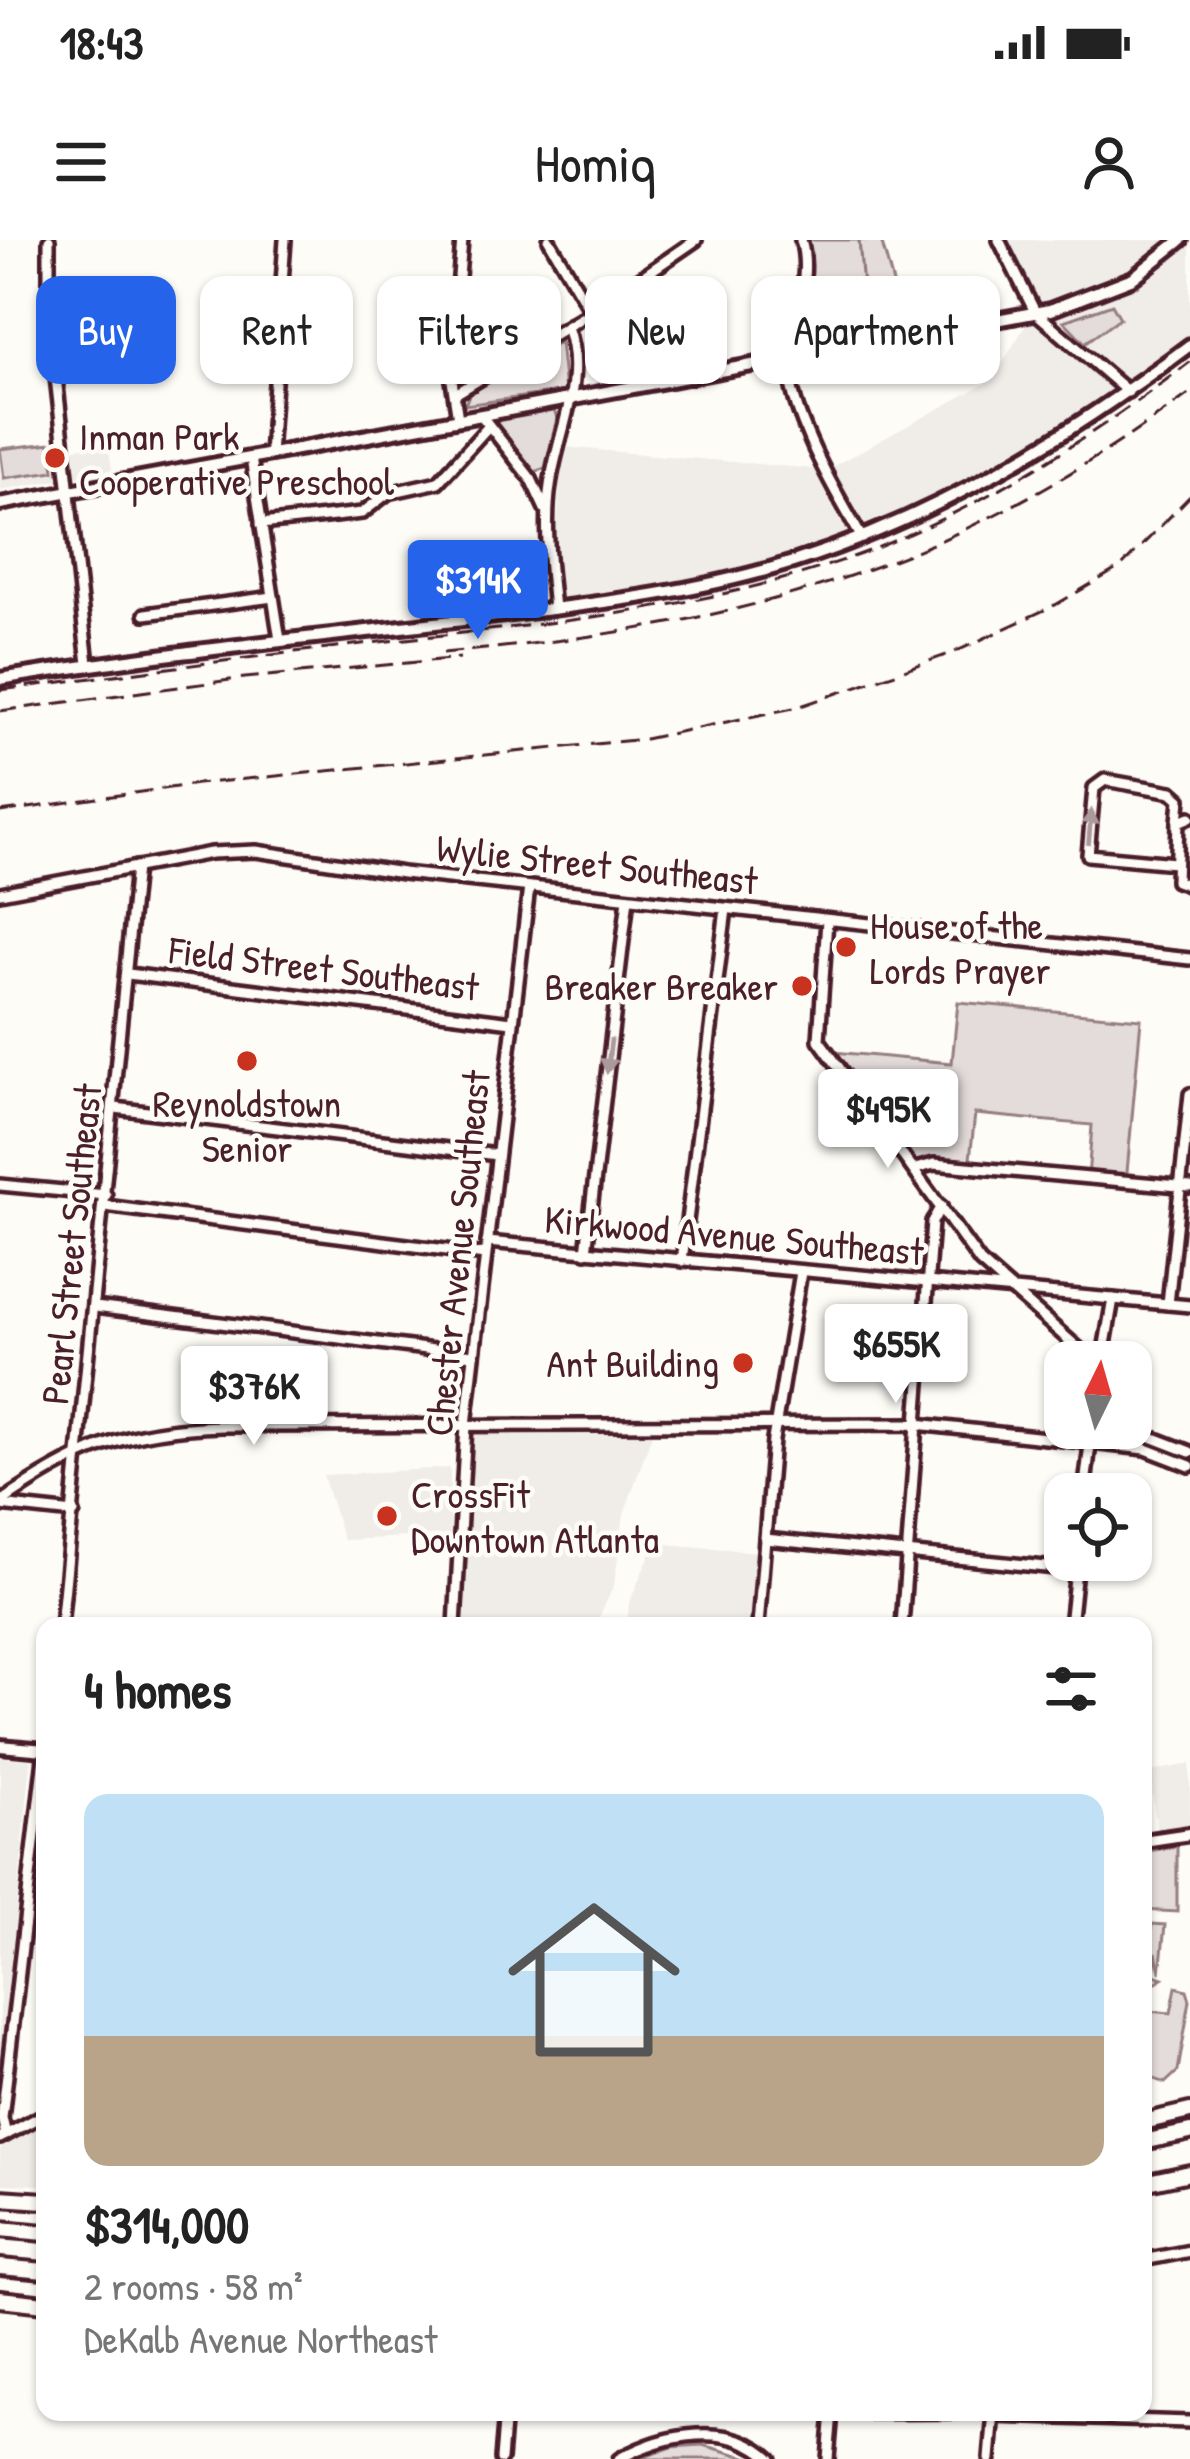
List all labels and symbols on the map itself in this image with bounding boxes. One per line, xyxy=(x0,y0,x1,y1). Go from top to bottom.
place label: Inman Park Cooperative Preschool xyxy=(79,409,395,507)
marker: Inman Park Cooperative Preschool xyxy=(42,445,68,471)
pin: $314K xyxy=(394,540,562,642)
one-way arrow xyxy=(1081,807,1100,845)
street label: Wylie Street Southeast xyxy=(434,820,761,907)
place label: House of the Lords Prayer xyxy=(870,898,1051,996)
street label: Field Street Southeast xyxy=(165,922,482,1013)
marker: House of the Lords Prayer xyxy=(833,934,859,960)
place label: Breaker Breaker xyxy=(544,959,778,1012)
marker: Breaker Breaker xyxy=(789,973,815,999)
one-way arrow xyxy=(600,1038,619,1076)
marker: Reynoldstown Senior xyxy=(234,1048,260,1074)
street label: Chester Avenue Southeast xyxy=(411,1067,502,1438)
pin: $495K xyxy=(804,1069,972,1171)
place label: Reynoldstown Senior xyxy=(153,1076,341,1174)
street label: Pearl Street Southeast xyxy=(27,1081,114,1407)
street label: Kirkwood Avenue Southeast xyxy=(542,1192,926,1278)
pin: $655K xyxy=(812,1304,980,1406)
place label: Ant Building xyxy=(547,1336,719,1389)
north arrow xyxy=(1044,1341,1152,1449)
pin: $376K xyxy=(170,1346,338,1448)
marker: Ant Building xyxy=(730,1350,756,1376)
place label: CrossFit Downtown Atlanta xyxy=(411,1467,659,1565)
marker: CrossFit Downtown Atlanta xyxy=(374,1503,400,1529)

